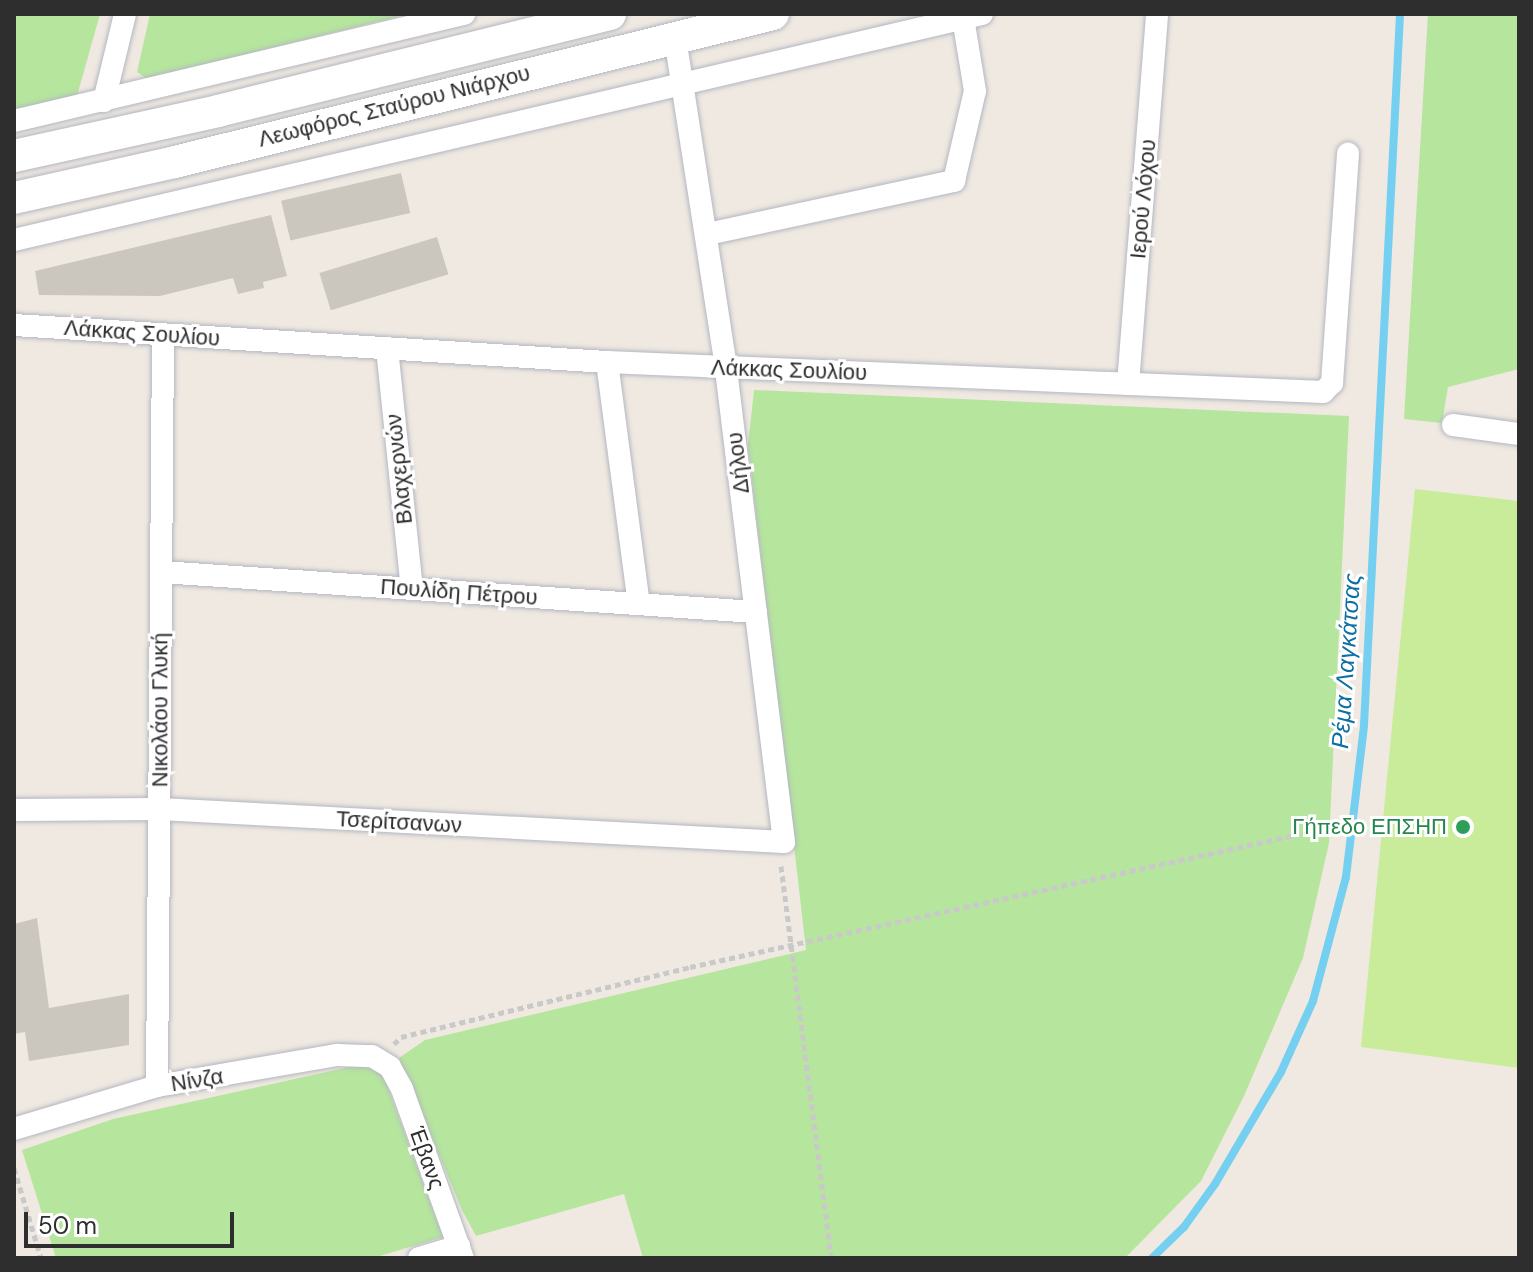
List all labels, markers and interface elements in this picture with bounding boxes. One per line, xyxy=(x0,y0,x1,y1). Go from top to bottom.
street label: Λεωφόρος Σταύρου Νιάρχου xyxy=(255,59,533,153)
street label: Ιερού Λόχου xyxy=(1125,138,1161,260)
street label: Λάκκας Σουλίου xyxy=(63,314,221,352)
street label: Λάκκας Σουλίου xyxy=(710,354,868,386)
street label: Βλαχερνών xyxy=(380,412,418,526)
street label: Δήλου xyxy=(721,431,755,495)
water label: Ρέμα Λαγκάτσας xyxy=(1326,572,1366,750)
street label: Πουλίδη Πέτρου xyxy=(379,573,539,611)
street label: Νικολάου Γλυκή xyxy=(147,633,173,787)
street label: Τσερίτσανων xyxy=(336,806,462,838)
place label: Γήπεδο ΕΠΣΗΠ xyxy=(1292,814,1447,840)
marker: Γήπεδο ΕΠΣΗΠ xyxy=(1454,818,1472,836)
street label: Νίνζα xyxy=(169,1063,225,1097)
street label: Έβανς xyxy=(404,1123,450,1193)
scale bar xyxy=(28,1196,238,1246)
text: 50 m xyxy=(38,1210,97,1241)

